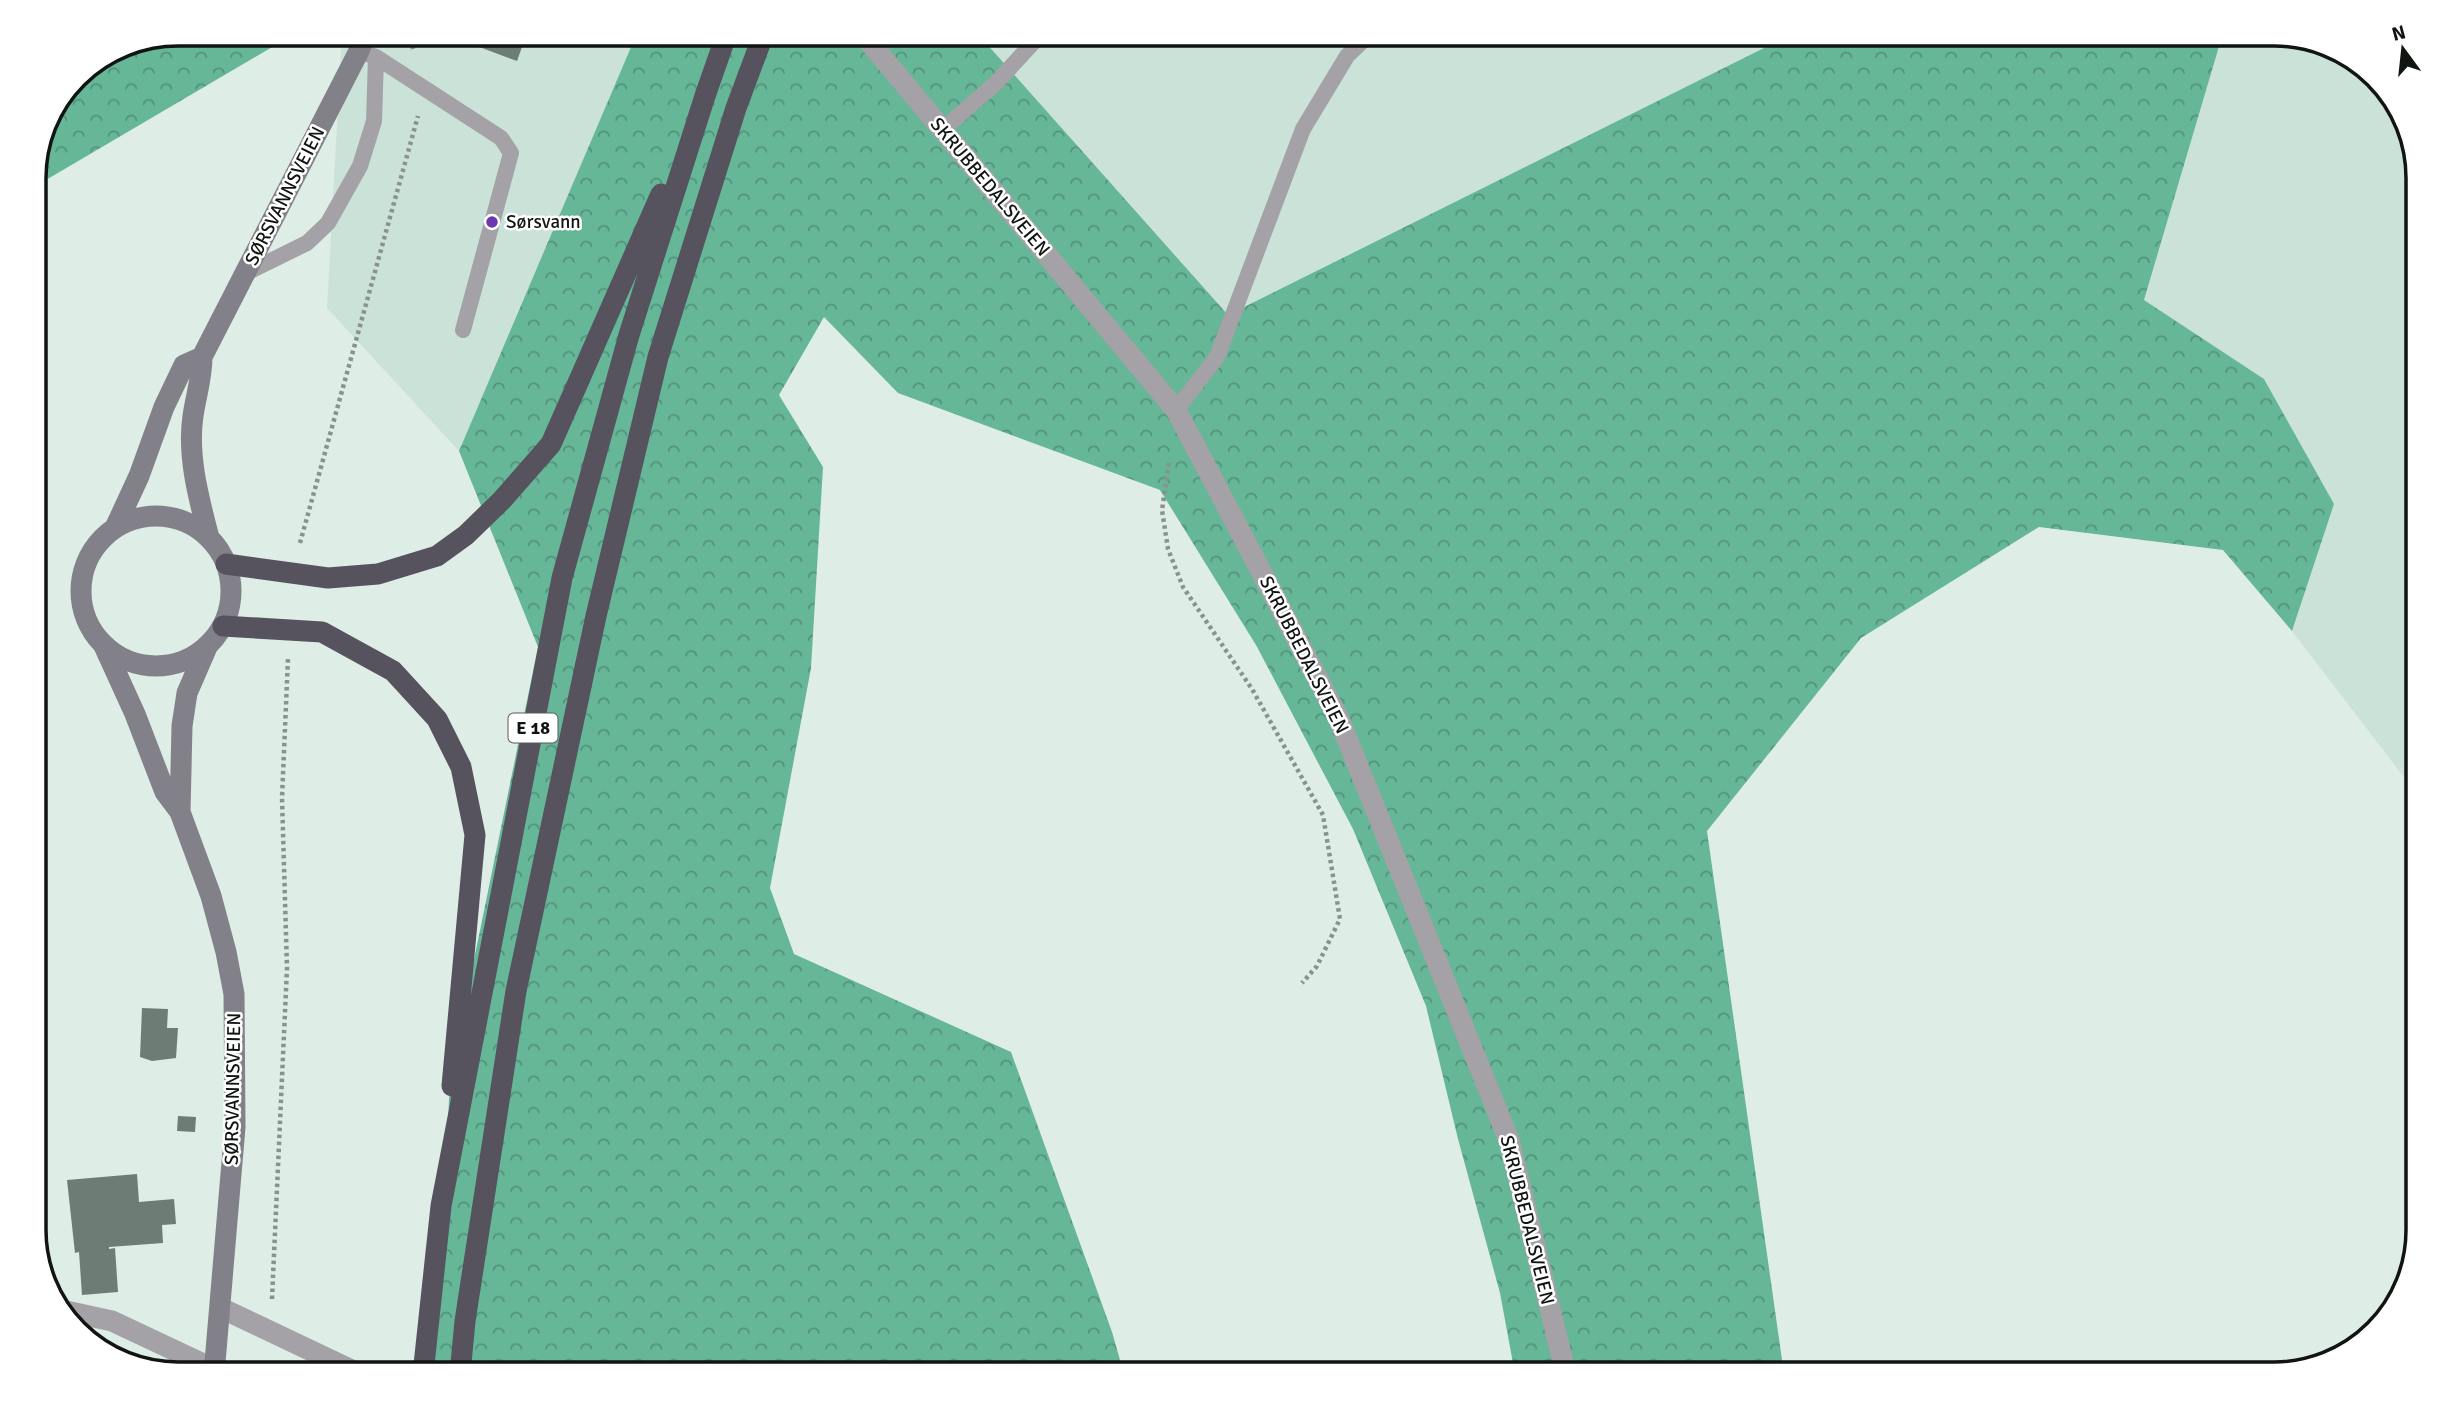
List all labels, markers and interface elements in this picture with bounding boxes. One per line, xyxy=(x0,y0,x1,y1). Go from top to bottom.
north arrow xyxy=(2368,14,2438,84)
text: N xyxy=(2389,20,2408,47)
street label: SKRUBBEDALSVEIEN xyxy=(925,113,1055,261)
street label: SØRSVANNSVEIEN xyxy=(240,123,330,269)
place label: Sørsvann xyxy=(506,210,581,234)
marker: Sørsvann xyxy=(484,214,500,230)
street label: SKRUBBEDALSVEIEN xyxy=(1254,572,1354,738)
road number: E 18 xyxy=(508,714,558,742)
street label: SØRSVANNSVEIEN xyxy=(220,1013,246,1165)
street label: SKRUBBEDALSVEIEN xyxy=(1494,1133,1560,1307)

